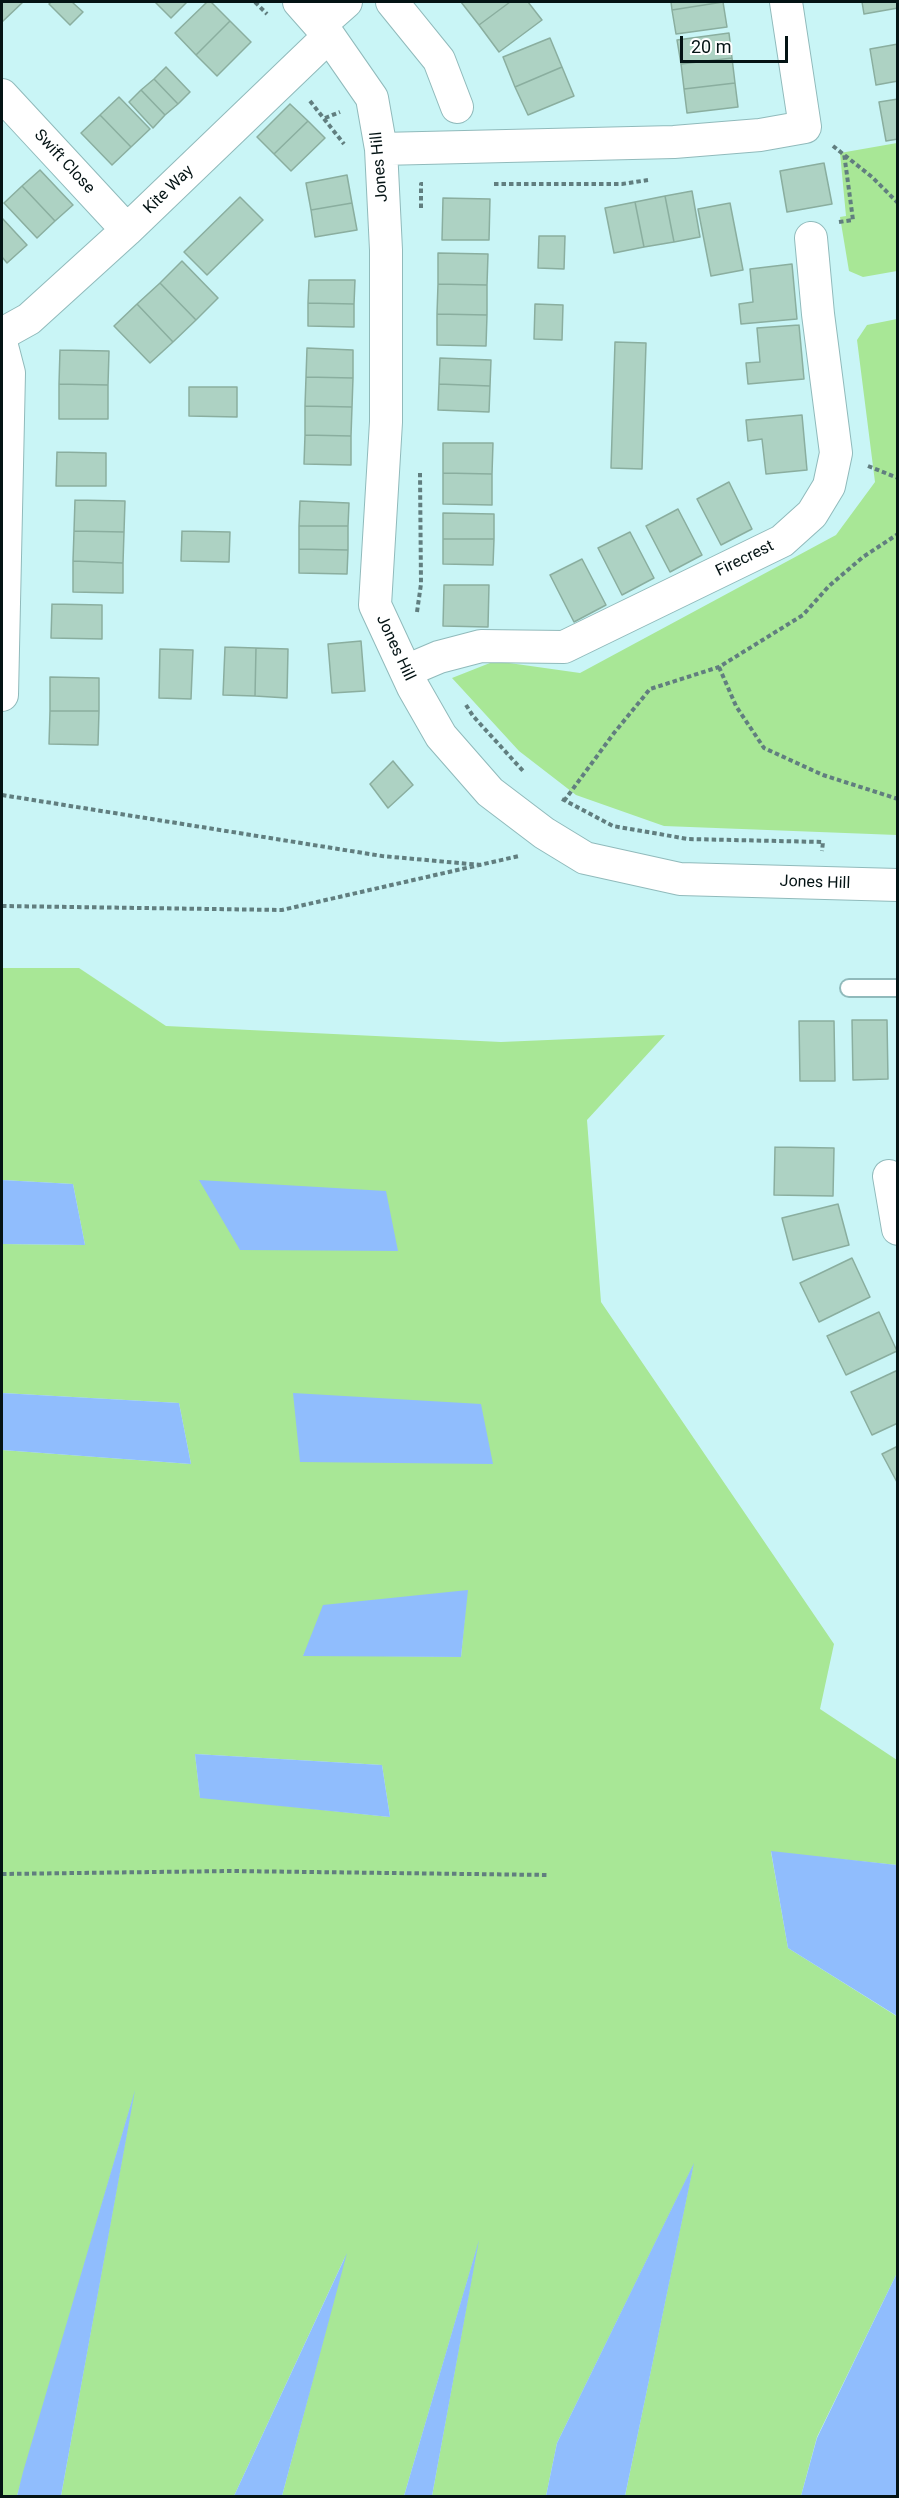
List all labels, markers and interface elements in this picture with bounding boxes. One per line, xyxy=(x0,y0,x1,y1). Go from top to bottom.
scale bar xyxy=(683,24,791,62)
text: 20 m xyxy=(691,36,731,57)
street label: Swift Close xyxy=(30,126,98,198)
street label: Jones Hill xyxy=(367,131,393,203)
street label: Kite Way xyxy=(140,162,198,218)
street label: Firecrest xyxy=(713,537,777,581)
street label: Jones Hill xyxy=(371,612,419,684)
street label: Jones Hill xyxy=(779,872,851,894)

